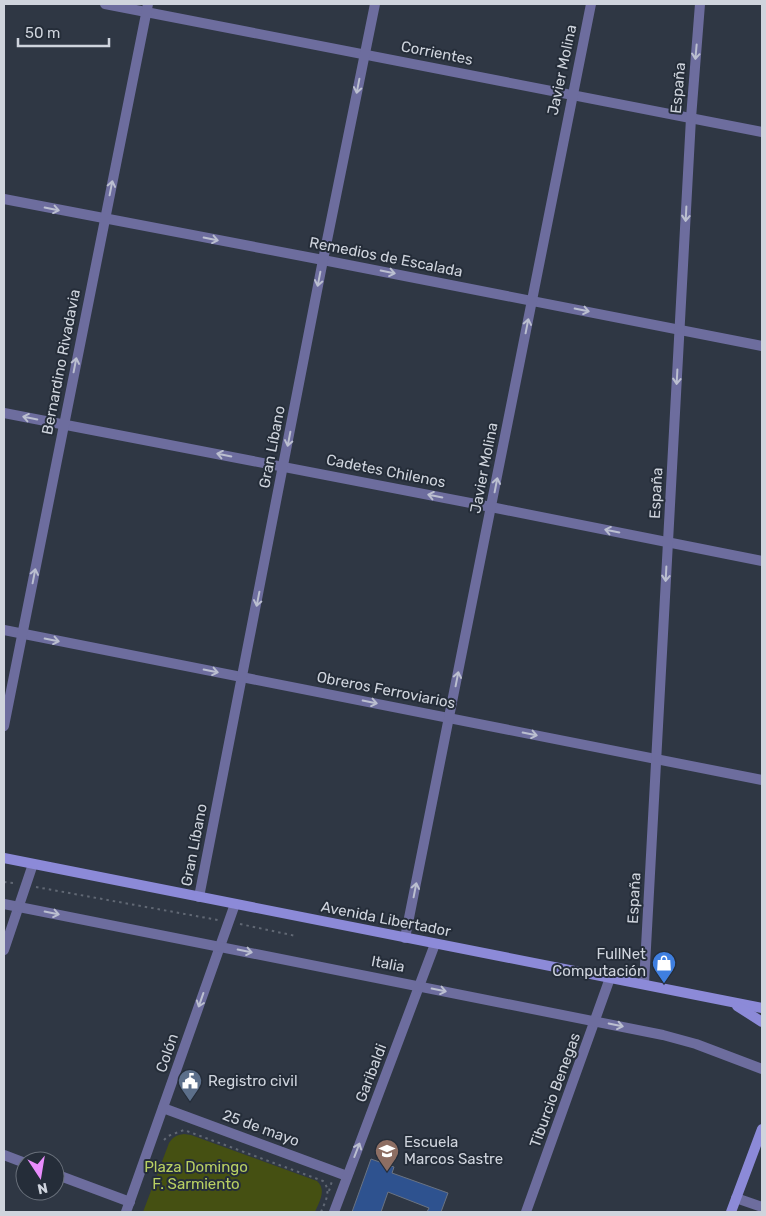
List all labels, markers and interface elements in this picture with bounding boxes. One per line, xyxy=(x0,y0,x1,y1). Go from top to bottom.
scale bar xyxy=(18,15,109,47)
street label: Javier Molina xyxy=(544,23,580,117)
text: 50 m xyxy=(25,24,60,42)
street label: Corrientes xyxy=(399,37,475,69)
one-way arrow xyxy=(692,44,701,60)
street label: España xyxy=(667,62,689,114)
one-way arrow xyxy=(353,77,362,93)
one-way arrow xyxy=(107,181,116,197)
one-way arrow xyxy=(43,204,59,214)
one-way arrow xyxy=(681,206,690,222)
street label: Remedios de Escalada xyxy=(308,233,464,281)
one-way arrow xyxy=(203,234,219,244)
one-way arrow xyxy=(380,268,396,278)
one-way arrow xyxy=(314,271,323,287)
street label: Bernardino Rivadavia xyxy=(38,288,84,436)
one-way arrow xyxy=(573,306,589,316)
one-way arrow xyxy=(522,318,532,334)
one-way arrow xyxy=(71,357,81,373)
one-way arrow xyxy=(673,368,682,384)
street label: Gran Líbano xyxy=(255,404,289,490)
one-way arrow xyxy=(22,412,38,422)
street label: Javier Molina xyxy=(466,421,502,515)
one-way arrow xyxy=(284,431,293,447)
one-way arrow xyxy=(216,450,232,460)
street label: Cadetes Chilenos xyxy=(325,451,448,491)
street label: España xyxy=(646,467,666,519)
one-way arrow xyxy=(491,478,501,494)
one-way arrow xyxy=(427,490,443,500)
one-way arrow xyxy=(604,525,620,535)
one-way arrow xyxy=(662,566,671,582)
one-way arrow xyxy=(30,568,39,584)
one-way arrow xyxy=(252,590,262,606)
one-way arrow xyxy=(43,635,59,645)
one-way arrow xyxy=(203,667,219,677)
street label: Obreros Ferroviarios xyxy=(315,668,457,712)
one-way arrow xyxy=(453,671,462,687)
one-way arrow xyxy=(362,698,378,708)
one-way arrow xyxy=(522,729,538,739)
street label: Gran Líbano xyxy=(177,802,211,888)
street label: España xyxy=(624,872,644,924)
one-way arrow xyxy=(410,882,420,898)
street label: Avenida Libertador xyxy=(319,898,453,940)
one-way arrow xyxy=(43,909,59,918)
place label: FullNet Computación xyxy=(552,945,646,980)
one-way arrow xyxy=(237,947,253,956)
shop icon: FullNet Computación xyxy=(651,950,677,984)
street label: Italia xyxy=(370,952,406,976)
one-way arrow xyxy=(431,986,447,995)
one-way arrow xyxy=(196,991,206,1007)
one-way arrow xyxy=(607,1021,623,1030)
street label: Tiburcio Benegas xyxy=(526,1030,584,1150)
street label: Colón xyxy=(152,1031,182,1075)
street label: Garibaldi xyxy=(352,1041,390,1105)
public building icon: Registro civil xyxy=(177,1068,203,1102)
place label: Registro civil xyxy=(208,1072,298,1090)
street label: 25 de mayo xyxy=(220,1106,302,1150)
place label: Escuela Marcos Sastre xyxy=(404,1133,503,1168)
school or university icon: Escuela Marcos Sastre xyxy=(374,1138,400,1172)
one-way arrow xyxy=(353,1143,362,1158)
north arrow xyxy=(15,1151,65,1201)
park label: Plaza Domingo F. Sarmiento xyxy=(144,1158,248,1193)
text: N xyxy=(36,1179,49,1198)

